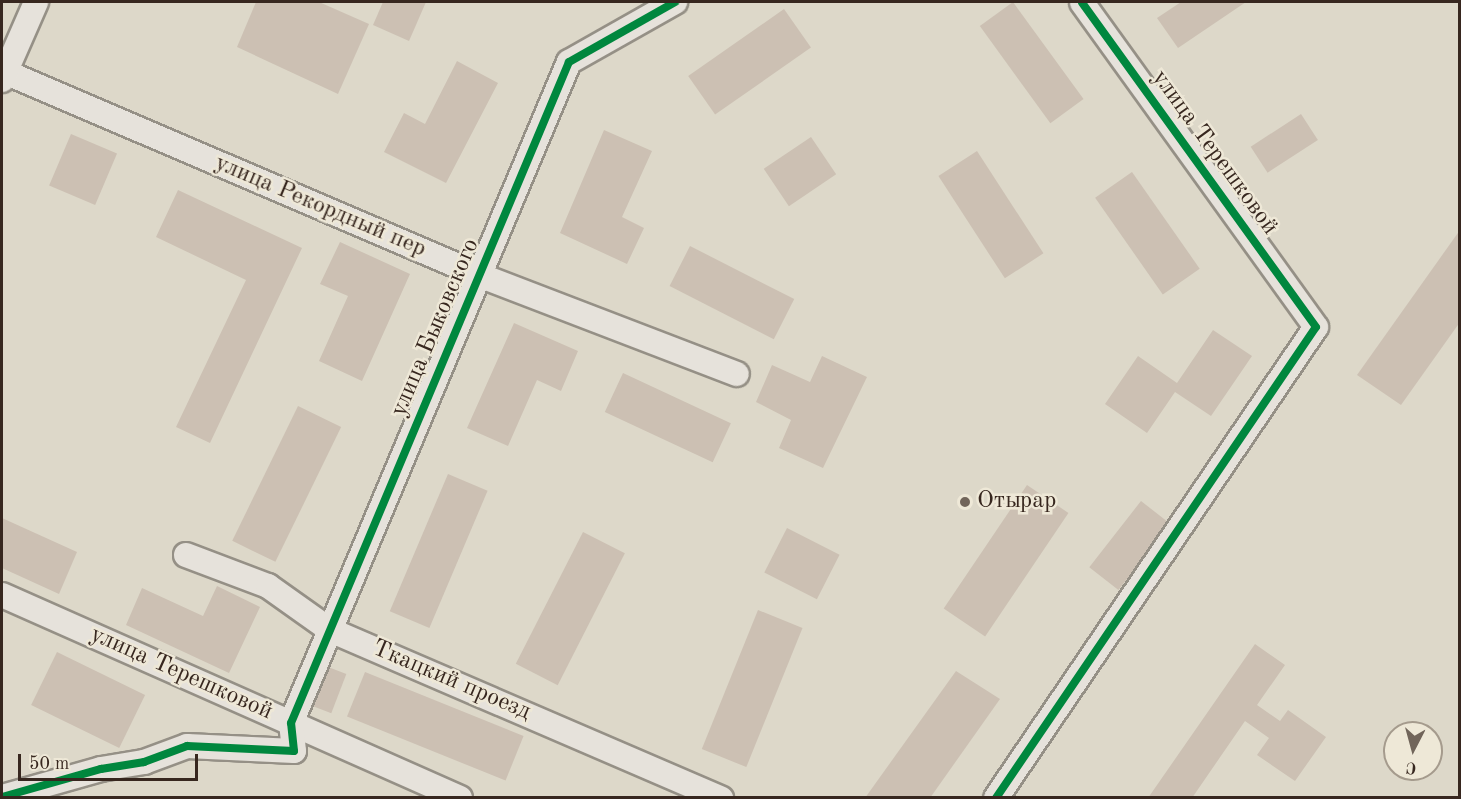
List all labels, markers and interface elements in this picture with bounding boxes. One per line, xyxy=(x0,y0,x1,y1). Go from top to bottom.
street label: улица Терешковой xyxy=(1145,65,1283,241)
street label: улица Рекордный пер xyxy=(210,149,430,265)
street label: улица Быковского xyxy=(385,235,487,421)
place label: Отырар xyxy=(977,488,1056,516)
marker: Отырар xyxy=(958,495,972,509)
street label: улица Терешковой xyxy=(85,621,277,727)
street label: Ткацкий проезд xyxy=(367,635,535,727)
north arrow xyxy=(1383,721,1443,781)
scale bar xyxy=(21,742,201,780)
text: 50 m xyxy=(29,755,69,773)
text: С xyxy=(1405,758,1417,775)

